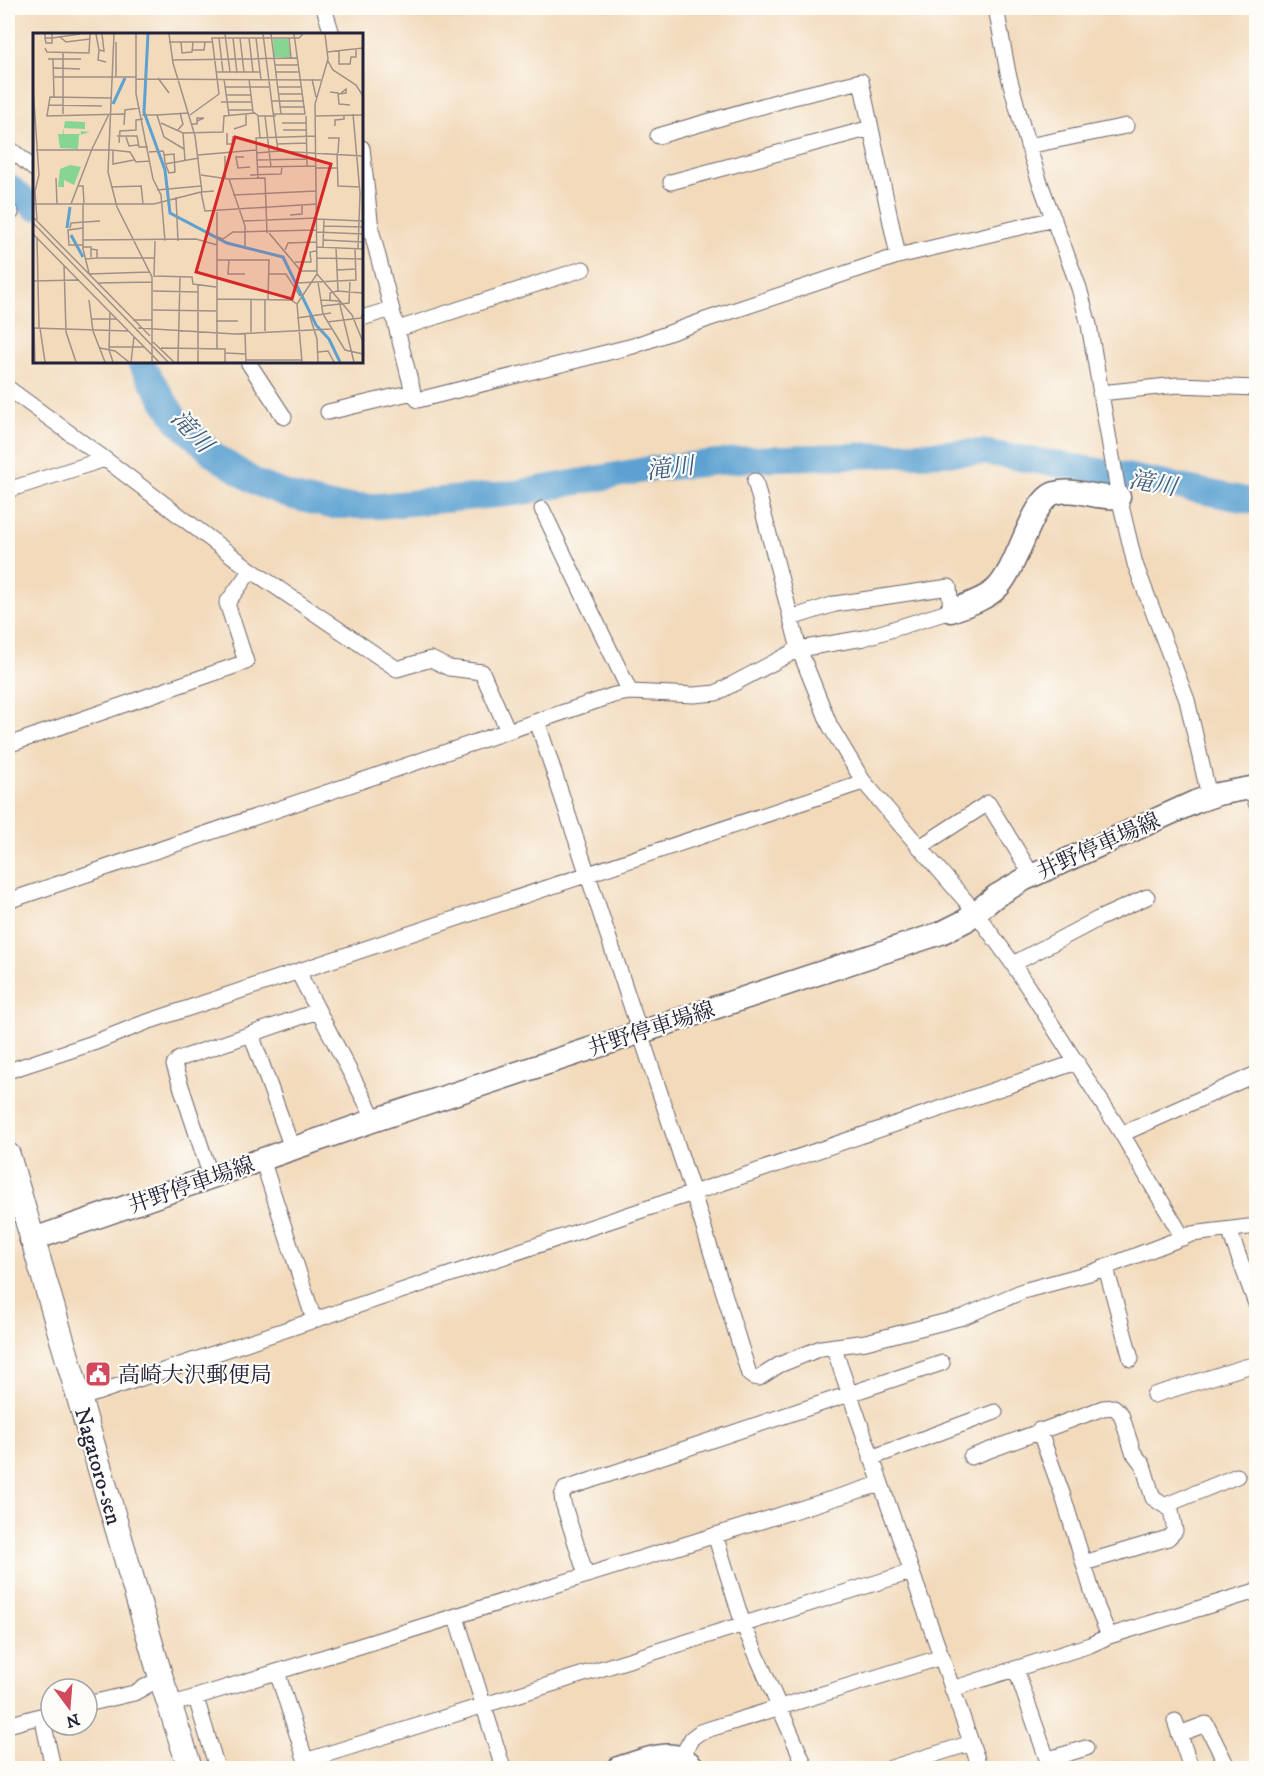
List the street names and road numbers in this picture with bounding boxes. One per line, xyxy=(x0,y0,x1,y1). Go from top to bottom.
street label: 井野停車場線 xyxy=(1033,807,1164,886)
street label: 井野停車場線 xyxy=(585,996,718,1063)
street label: 井野停車場線 xyxy=(125,1151,258,1220)
street label: Nagatoro-sen xyxy=(68,1405,127,1528)

